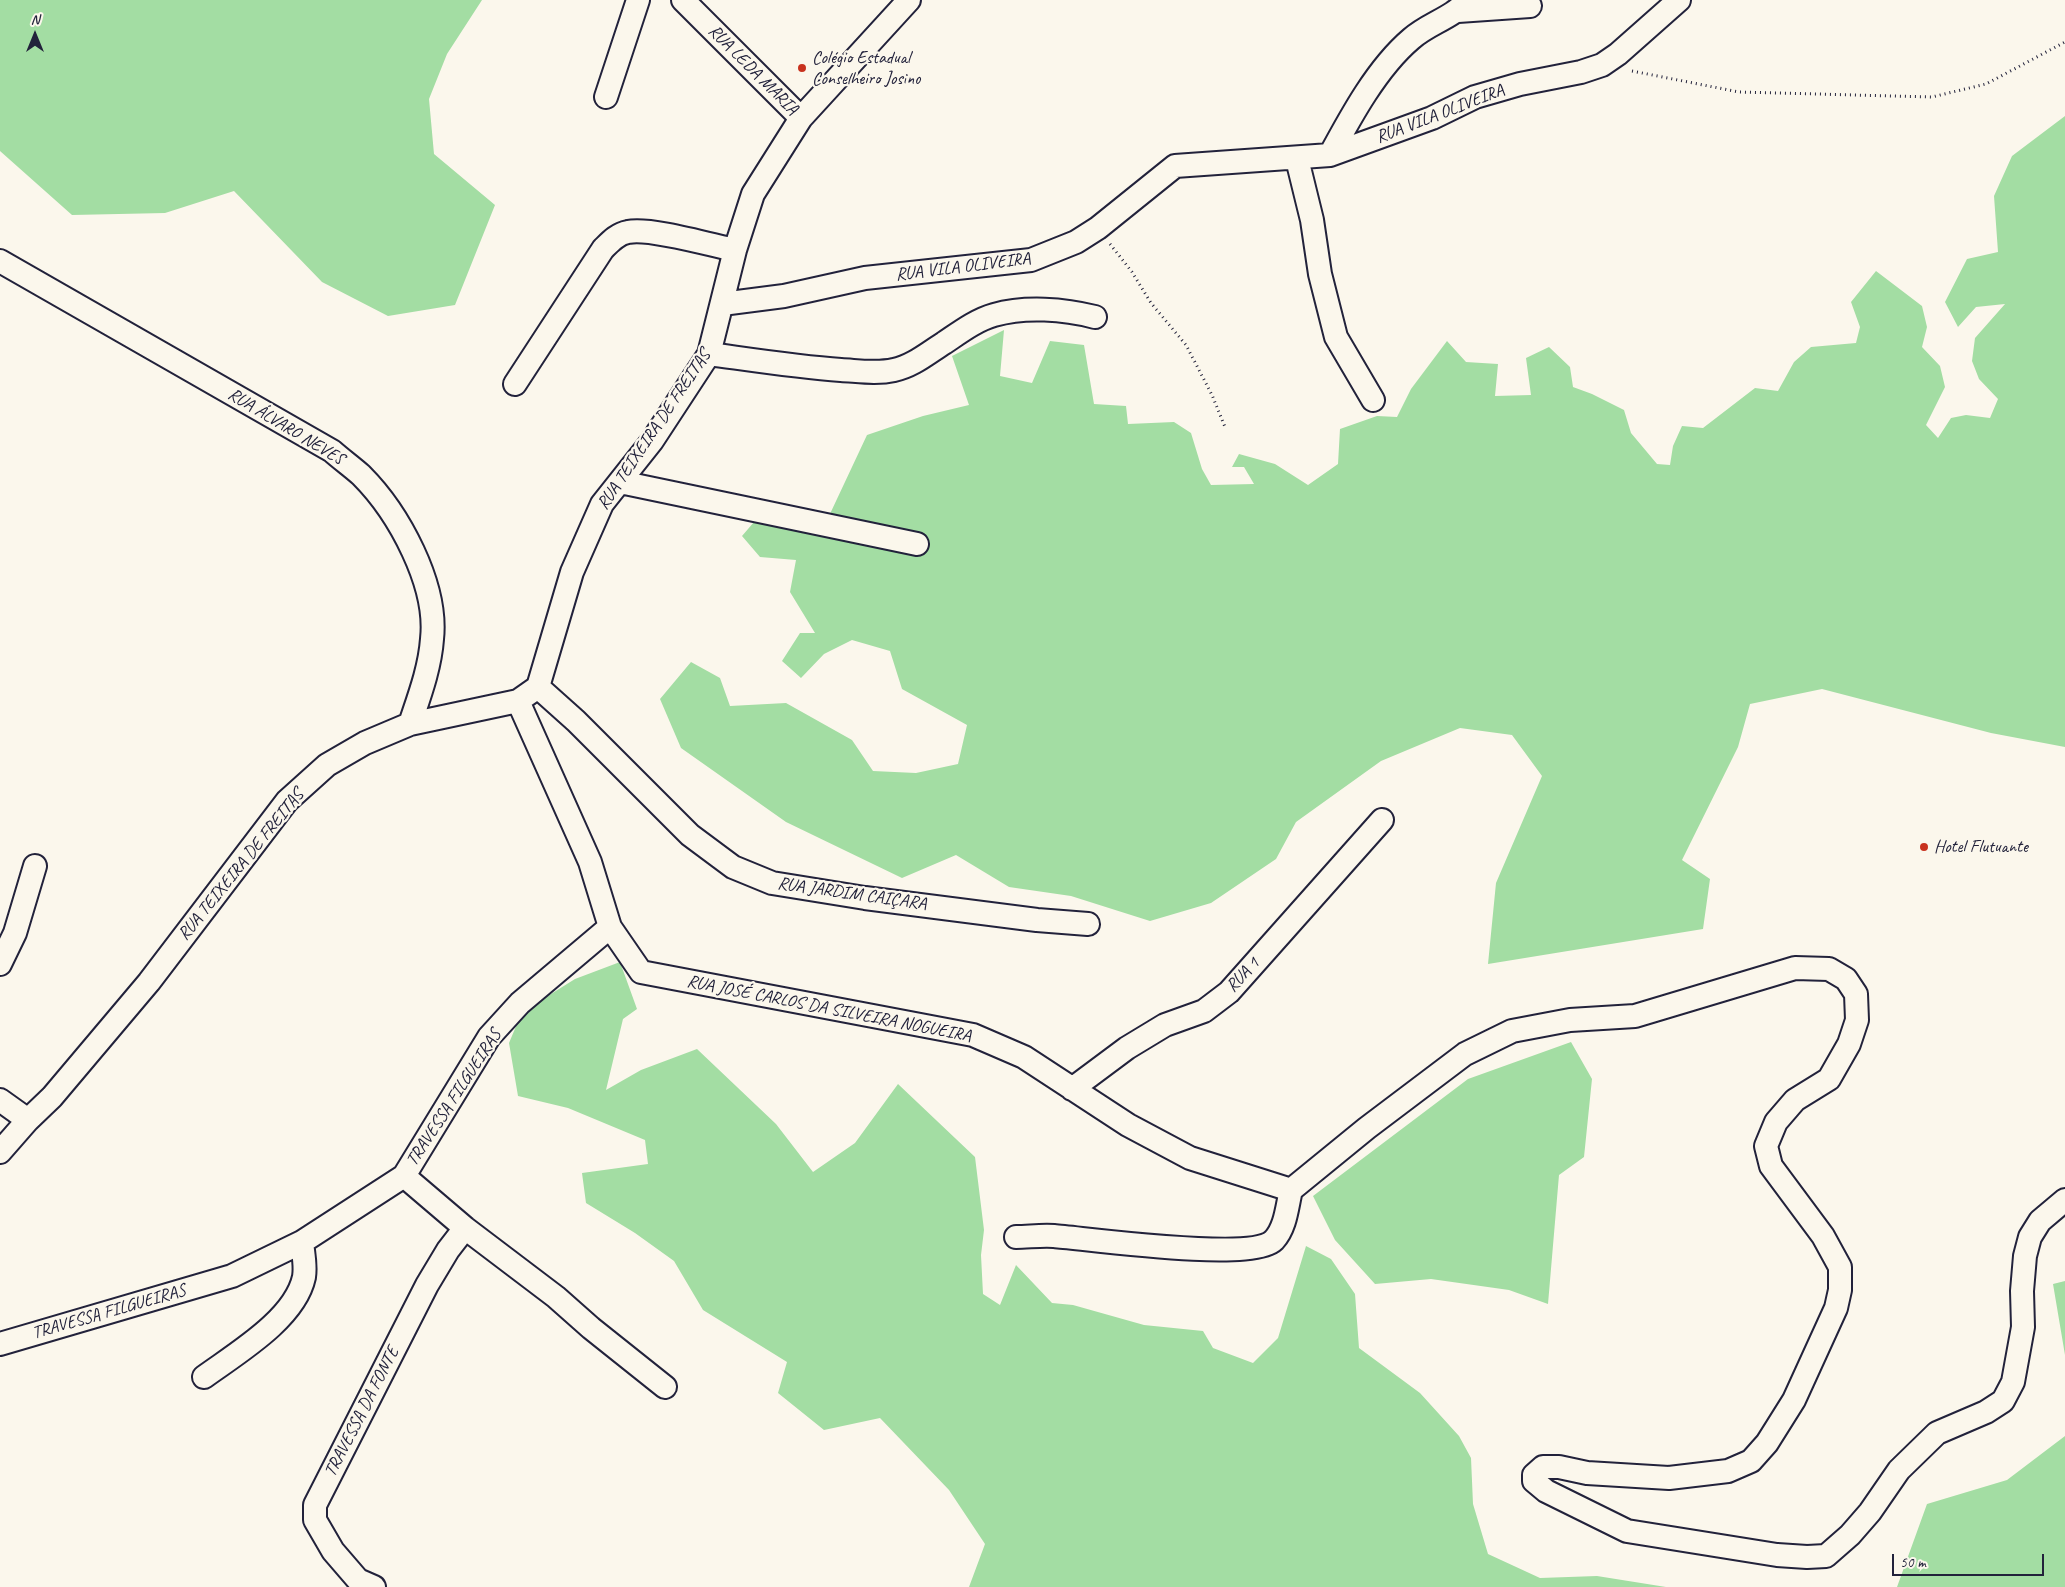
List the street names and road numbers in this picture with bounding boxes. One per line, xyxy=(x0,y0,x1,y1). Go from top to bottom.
street label: RUA LEDA MARIA xyxy=(703,20,803,120)
street label: RUA VILA OLIVEIRA xyxy=(1373,80,1507,148)
street label: RUA VILA OLIVEIRA xyxy=(894,248,1032,286)
street label: RUA TEIXEIRA DE FREITAS xyxy=(593,346,715,514)
street label: RUA ÁLVARO NEVES xyxy=(224,384,348,470)
street label: RUA TEIXEIRA DE FREITAS xyxy=(174,785,308,945)
street label: RUA JARDIM CAIÇARA xyxy=(776,873,928,915)
street label: RUA 1 xyxy=(1222,953,1264,997)
street label: RUA JOSÉ CARLOS DA SILVEIRA NOGUEIRA xyxy=(685,971,973,1047)
street label: TRAVESSA FILGUEIRAS xyxy=(402,1026,506,1170)
street label: TRAVESSA FILGUEIRAS xyxy=(30,1280,188,1344)
street label: TRAVESSA DA FONTE xyxy=(320,1343,404,1481)

